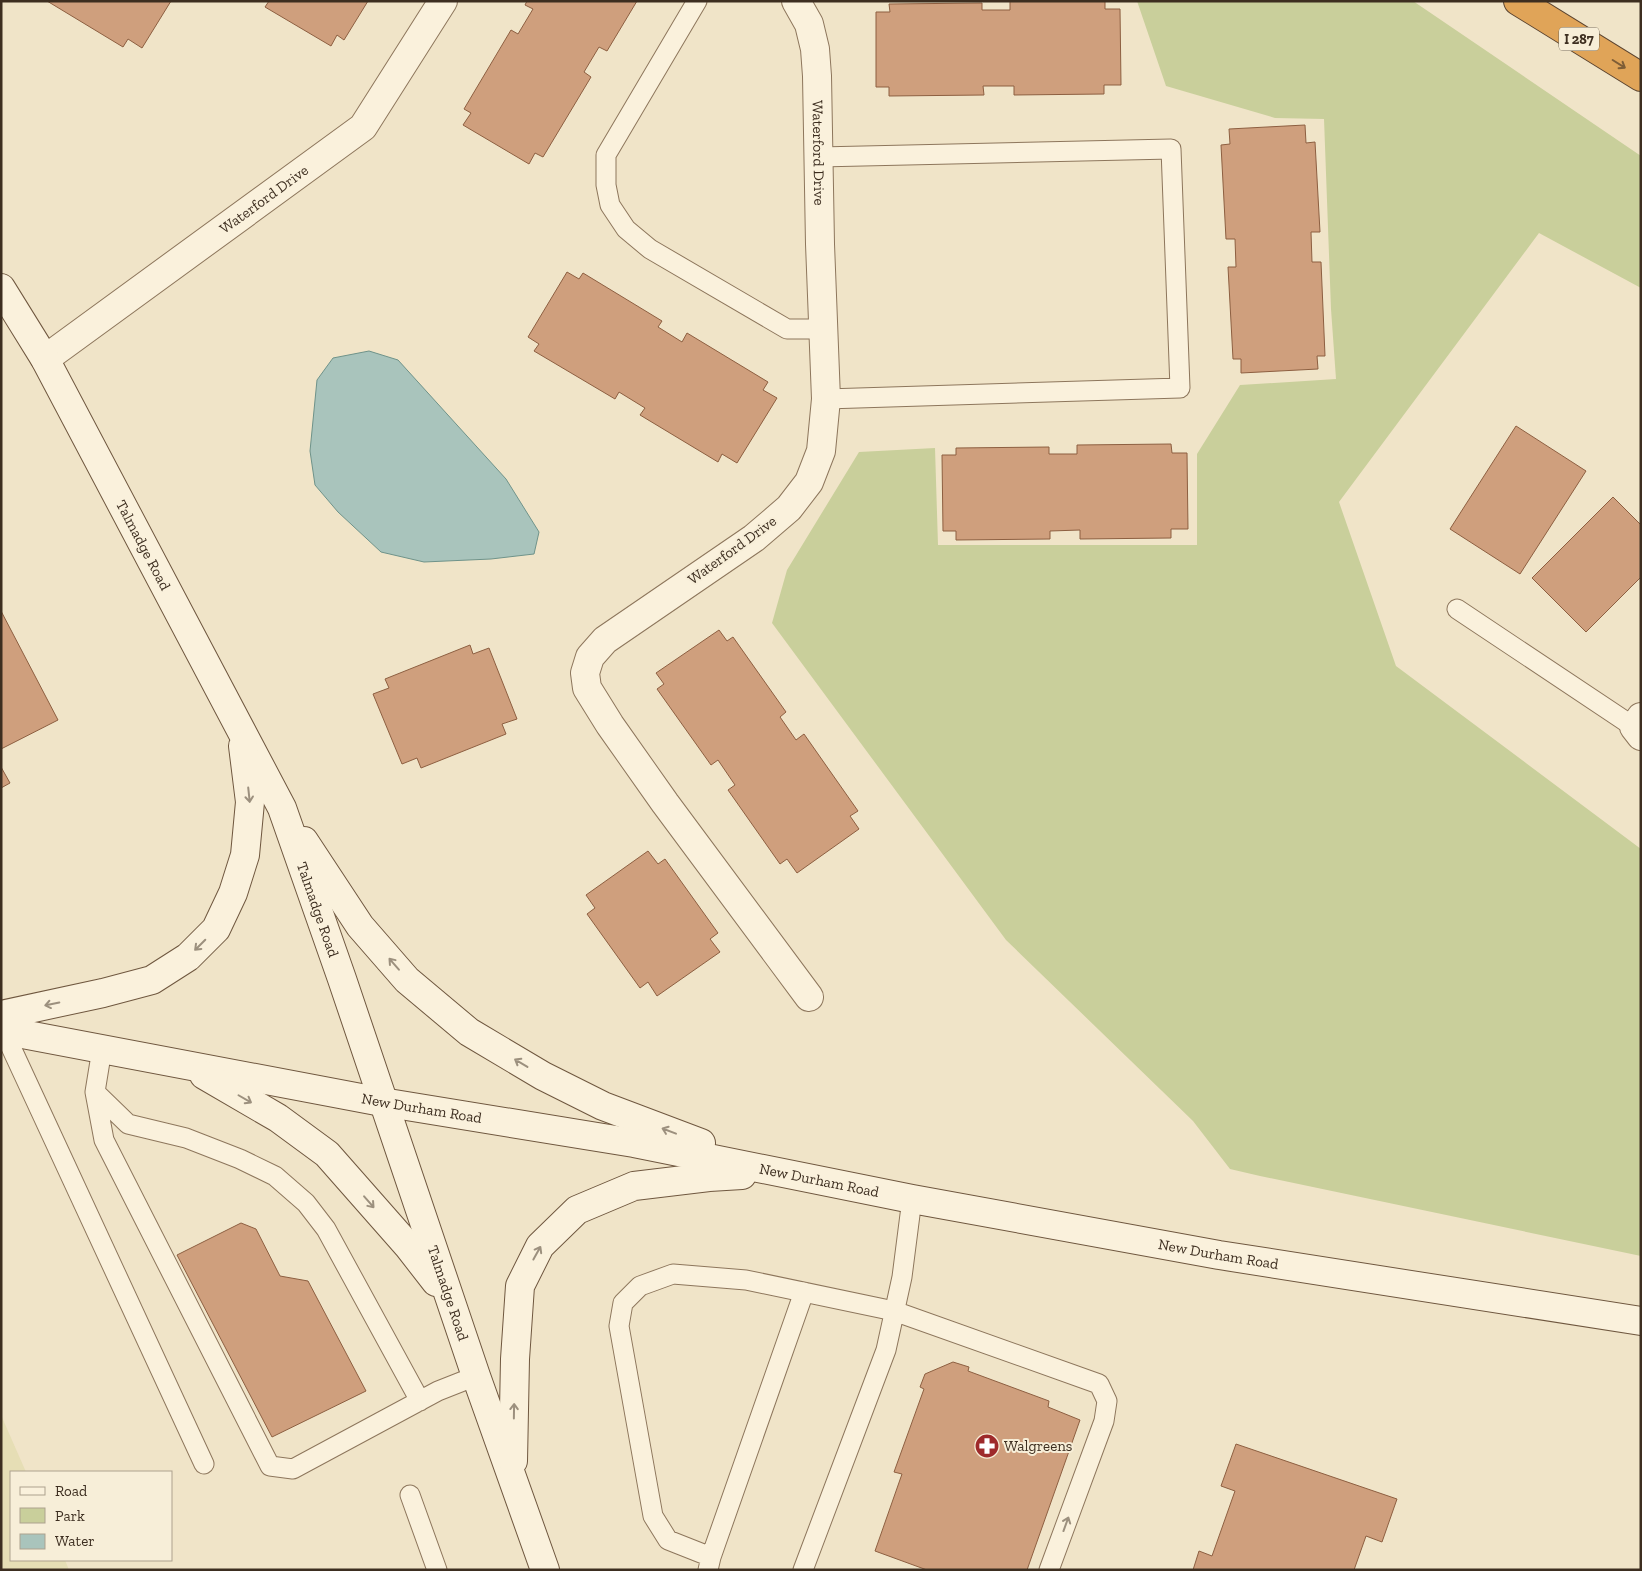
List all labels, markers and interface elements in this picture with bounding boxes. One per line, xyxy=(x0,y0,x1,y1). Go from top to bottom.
road number: I 287 xyxy=(1559,28,1599,50)
one-way arrow xyxy=(1611,59,1625,69)
street label: Waterford Drive xyxy=(808,100,828,206)
street label: Waterford Drive xyxy=(216,161,312,238)
street label: Talmadge Road xyxy=(112,497,175,594)
street label: Waterford Drive xyxy=(684,512,780,588)
one-way arrow xyxy=(244,787,254,803)
street label: Talmadge Road xyxy=(293,860,343,960)
one-way arrow xyxy=(194,939,206,951)
one-way arrow xyxy=(388,958,399,971)
one-way arrow xyxy=(44,1000,60,1009)
one-way arrow xyxy=(515,1058,529,1068)
street label: New Durham Road xyxy=(360,1089,484,1127)
one-way arrow xyxy=(238,1094,252,1104)
one-way arrow xyxy=(661,1126,677,1135)
street label: New Durham Road xyxy=(758,1159,881,1201)
one-way arrow xyxy=(363,1195,375,1208)
street label: New Durham Road xyxy=(1157,1235,1281,1273)
street label: Talmadge Road xyxy=(424,1243,473,1344)
one-way arrow xyxy=(533,1246,542,1261)
one-way arrow xyxy=(509,1403,519,1420)
pharmacy icon: Walgreens xyxy=(974,1433,1000,1459)
place label: Walgreens xyxy=(1004,1437,1072,1455)
legend xyxy=(10,1471,172,1561)
text: Road xyxy=(55,1482,88,1500)
text: Park xyxy=(55,1507,85,1525)
one-way arrow xyxy=(1062,1517,1071,1532)
text: Water xyxy=(55,1532,95,1550)

